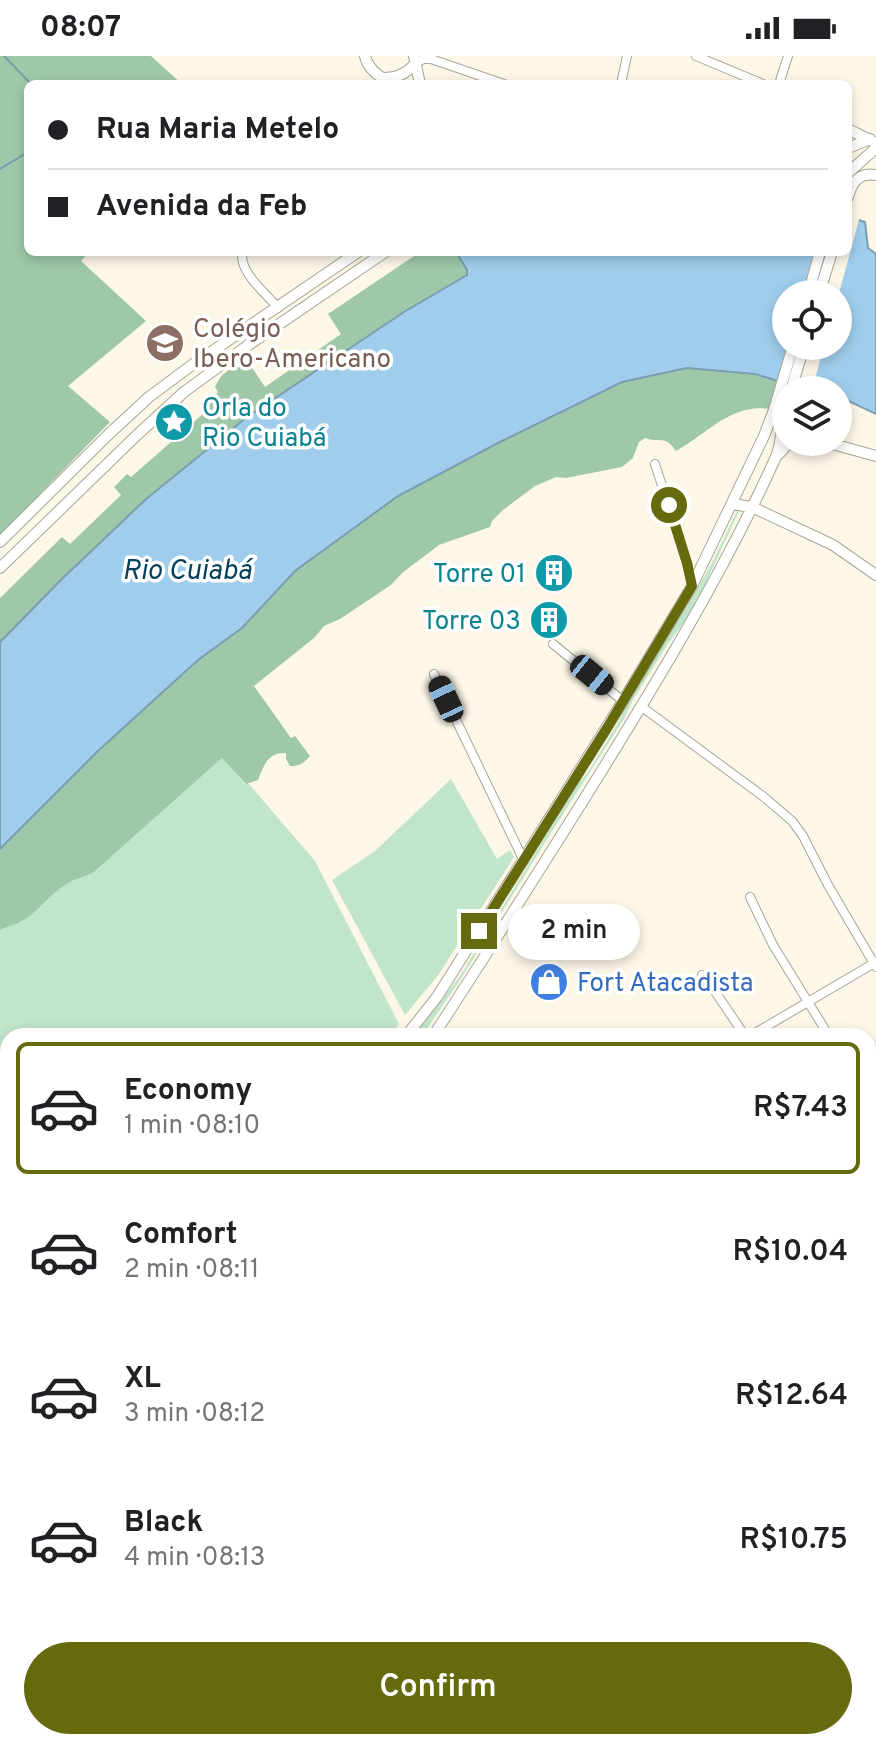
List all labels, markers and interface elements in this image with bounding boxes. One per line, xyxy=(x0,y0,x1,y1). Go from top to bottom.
text: 08:07 xyxy=(40,10,121,47)
text: Rua Maria Metelo xyxy=(96,112,339,149)
text: Avenida da Feb xyxy=(96,189,307,226)
map controls xyxy=(772,280,852,456)
button: locate xyxy=(772,280,852,360)
place label: Colégio Ibero-Americano xyxy=(193,314,391,377)
school or university icon: Colégio Ibero-Americano xyxy=(144,322,186,364)
button: layers xyxy=(772,376,852,456)
place label: Orla do Rio Cuiabá xyxy=(202,393,327,456)
place icon: Orla do Rio Cuiabá xyxy=(153,401,195,443)
route start xyxy=(651,487,687,523)
building icon: Torre 01 xyxy=(533,552,575,594)
water label: Rio Cuiabá xyxy=(122,554,254,590)
place label: Torre 01 xyxy=(433,559,526,592)
building icon: Torre 03 xyxy=(528,599,570,641)
place label: Torre 03 xyxy=(422,606,521,639)
car xyxy=(566,651,618,699)
car xyxy=(425,672,467,726)
callout: 2 min xyxy=(507,903,639,959)
route end xyxy=(461,913,497,949)
text: 2 min xyxy=(540,915,608,948)
shop icon: Fort Atacadista xyxy=(528,961,570,1003)
place label: Fort Atacadista xyxy=(577,968,753,1001)
icon: car xyxy=(28,1072,100,1144)
text: Economy xyxy=(124,1073,252,1110)
text: R$7.43 xyxy=(753,1090,848,1127)
text: 1 min · 08:10 xyxy=(124,1110,260,1143)
icon: car xyxy=(28,1216,100,1288)
text: Comfort xyxy=(124,1217,237,1254)
text: R$10.04 xyxy=(733,1234,848,1271)
text: 2 min · 08:11 xyxy=(124,1254,259,1287)
icon: car xyxy=(28,1360,100,1432)
text: XL xyxy=(124,1361,161,1398)
text: R$12.64 xyxy=(735,1378,848,1415)
text: 3 min · 08:12 xyxy=(124,1398,265,1431)
icon: car xyxy=(28,1504,100,1576)
text: Black xyxy=(124,1505,203,1542)
text: R$10.75 xyxy=(740,1522,848,1559)
text: 4 min · 08:13 xyxy=(124,1542,266,1575)
button: Confirm xyxy=(24,1642,852,1734)

